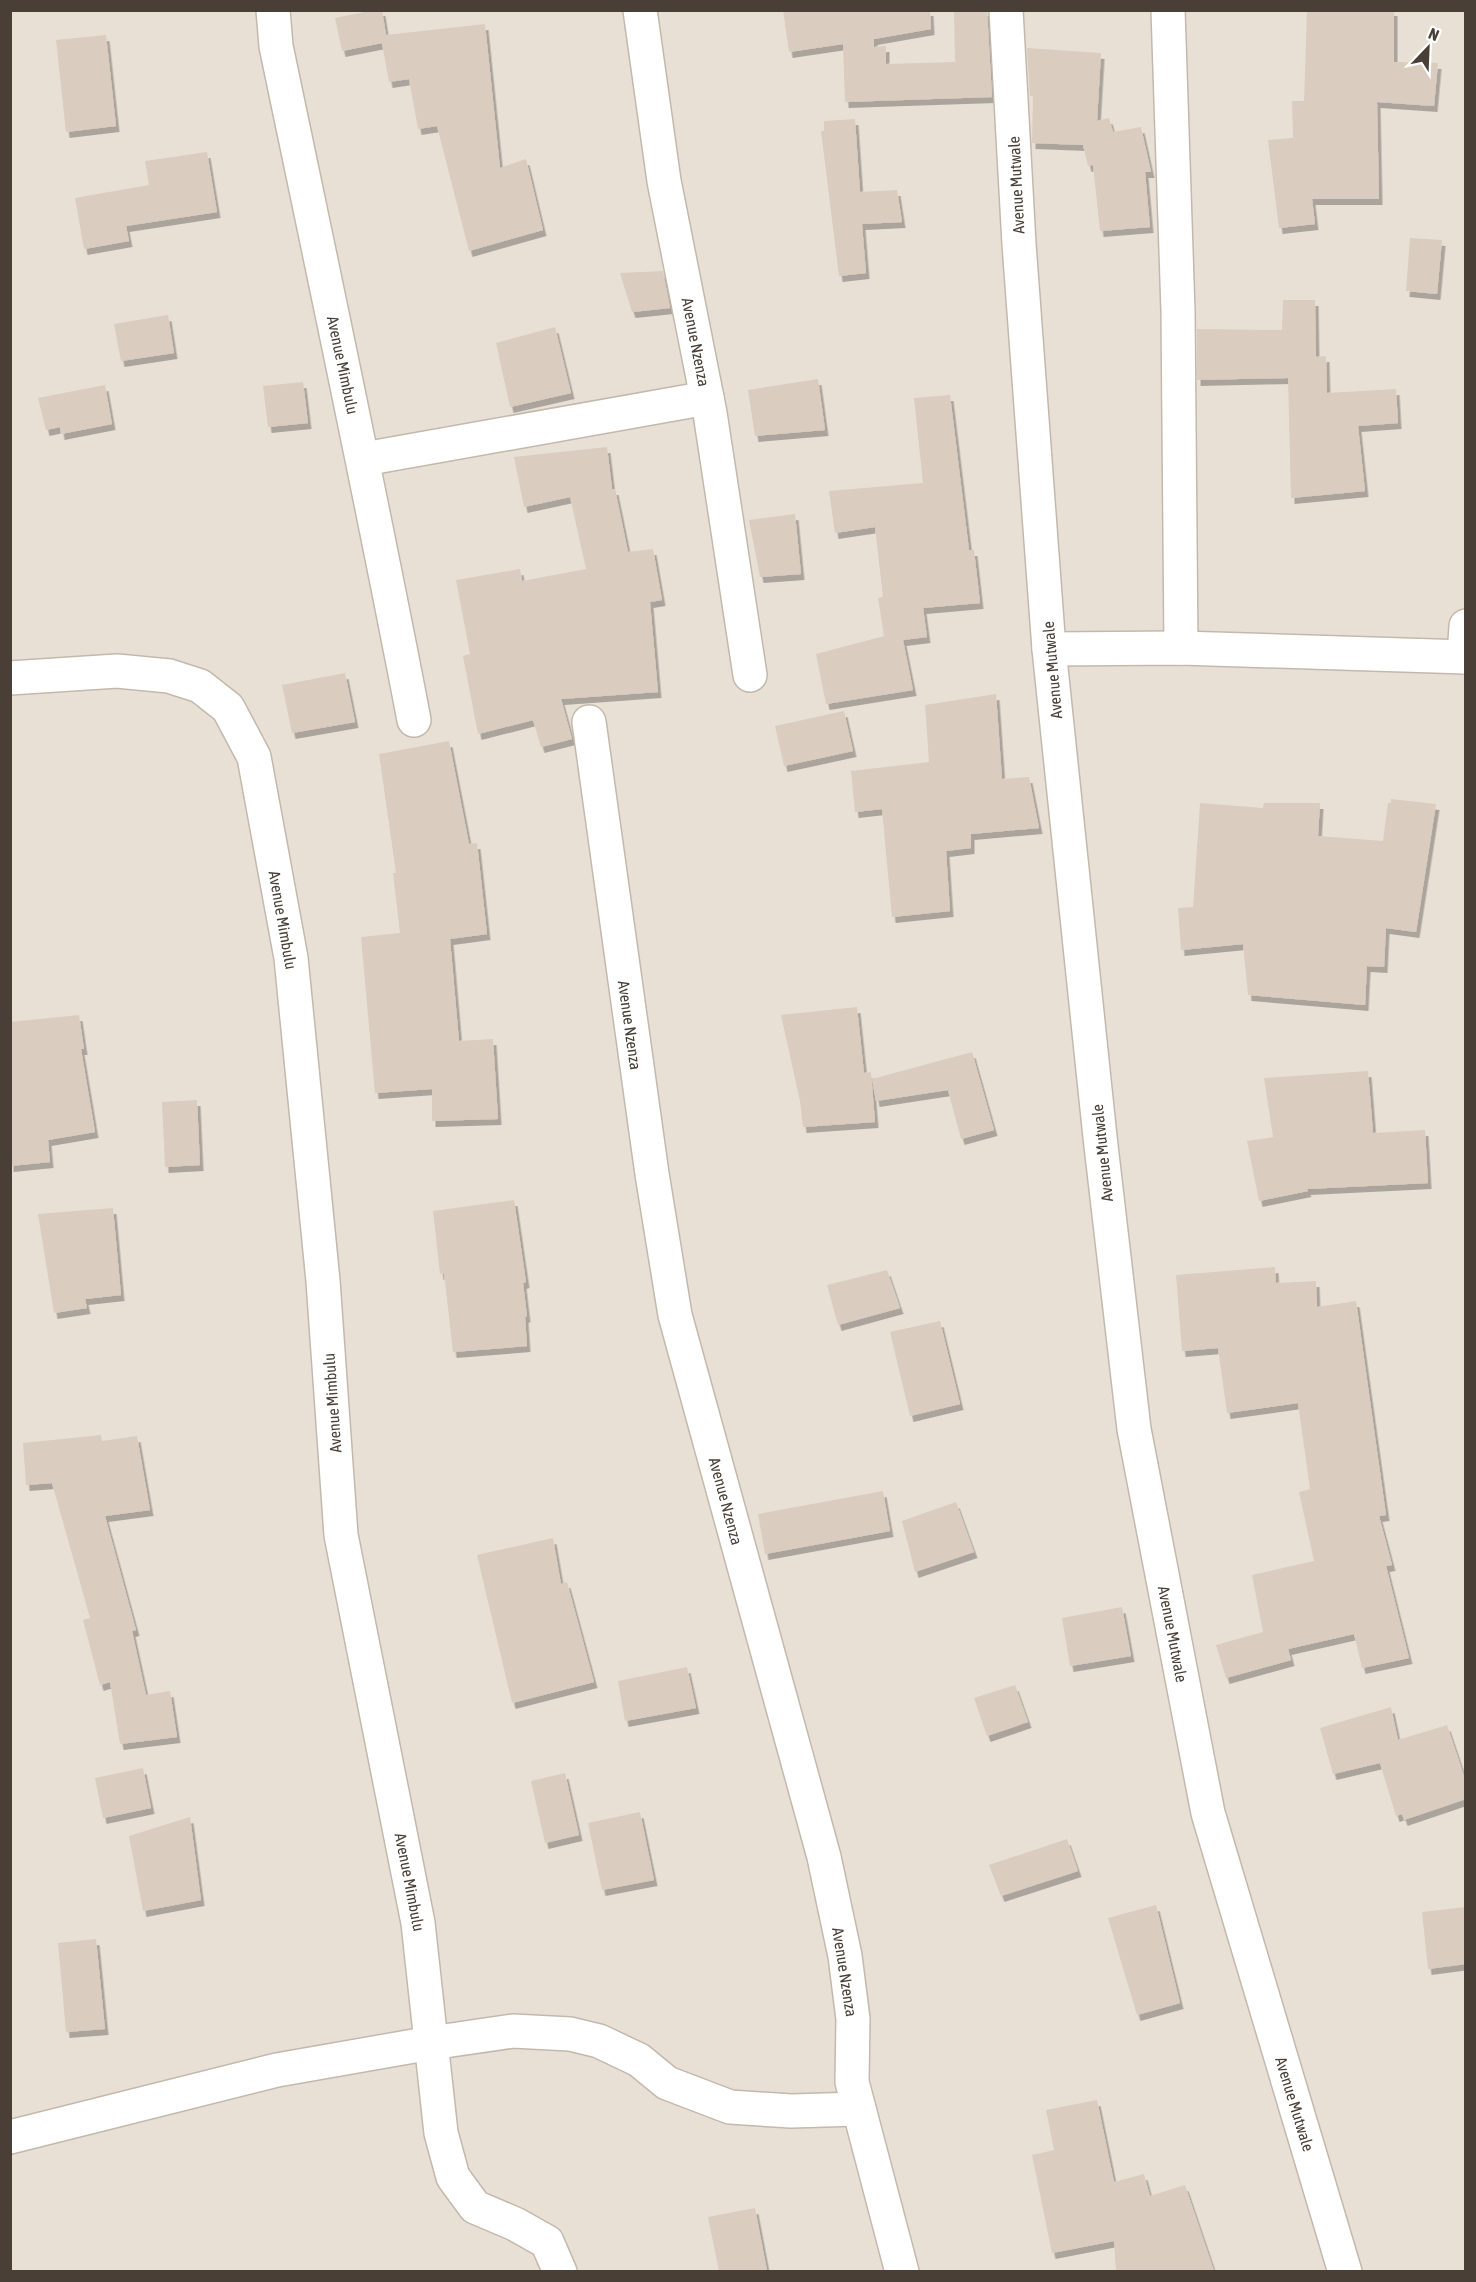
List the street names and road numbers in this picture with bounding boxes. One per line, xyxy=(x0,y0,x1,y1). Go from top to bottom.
street label: Avenue Mutwale xyxy=(1004,136,1028,234)
street label: Avenue Nzenza xyxy=(679,296,713,388)
street label: Avenue Mimbulu xyxy=(324,314,362,416)
street label: Avenue Mutwale xyxy=(1039,621,1065,719)
street label: Avenue Mimbulu xyxy=(265,869,301,971)
street label: Avenue Nzenza xyxy=(615,979,645,1071)
street label: Avenue Mutwale xyxy=(1088,1103,1116,1203)
street label: Avenue Mimbulu xyxy=(320,1353,344,1453)
street label: Avenue Nzenza xyxy=(706,1455,746,1547)
street label: Avenue Mutwale xyxy=(1155,1584,1191,1684)
street label: Avenue Mimbulu xyxy=(392,1831,428,1933)
street label: Avenue Nzenza xyxy=(829,1926,861,2018)
street label: Avenue Mutwale xyxy=(1272,2055,1318,2153)

